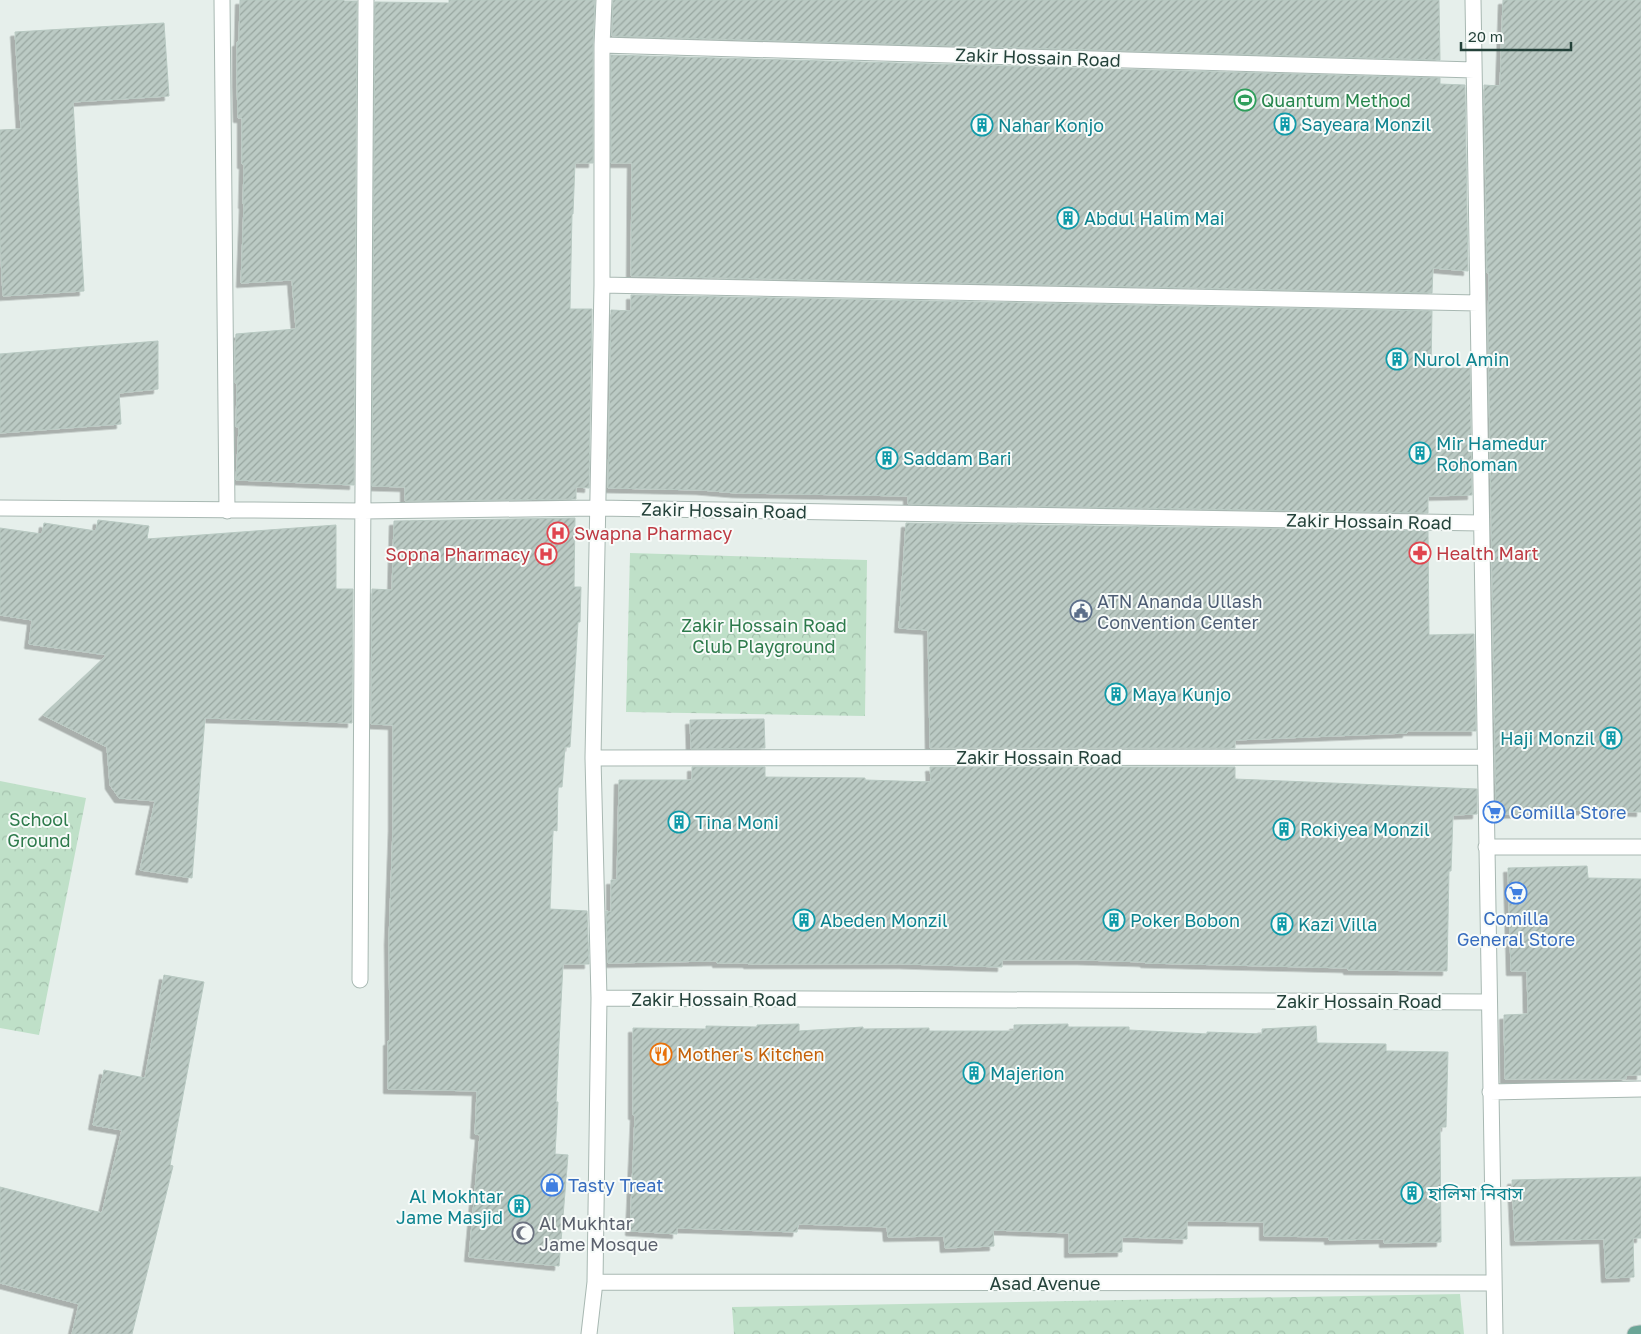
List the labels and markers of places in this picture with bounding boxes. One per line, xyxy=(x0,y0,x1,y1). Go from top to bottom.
sports icon: Quantum Method xyxy=(1233,88,1257,112)
place label: Quantum Method xyxy=(1261,89,1411,111)
building icon: Sayeara Monzil xyxy=(1273,112,1297,136)
building icon: Nahar Konjo xyxy=(970,113,994,137)
place label: Sayeara Monzil xyxy=(1301,113,1432,135)
place label: Nahar Konjo xyxy=(998,114,1104,136)
building icon: Abdul Halim Mai xyxy=(1056,206,1080,230)
place label: Abdul Halim Mai xyxy=(1084,207,1225,229)
building icon: Nurol Amin xyxy=(1385,347,1409,371)
place label: Nurol Amin xyxy=(1413,348,1509,370)
place label: Mir Hamedur Rohoman xyxy=(1436,432,1547,475)
building icon: Mir Hamedur Rohoman xyxy=(1408,441,1432,465)
building icon: Saddam Bari xyxy=(875,446,899,470)
place label: Saddam Bari xyxy=(903,447,1012,469)
hospital icon: Swapna Pharmacy xyxy=(546,521,570,545)
place label: Swapna Pharmacy xyxy=(574,522,732,544)
pharmacy icon: Health Mart xyxy=(1408,541,1432,565)
hospital icon: Sopna Pharmacy xyxy=(534,542,558,566)
place label: Health Mart xyxy=(1436,542,1539,564)
place label: Sopna Pharmacy xyxy=(385,543,530,565)
place label: ATN Ananda Ullash Convention Center xyxy=(1097,590,1263,633)
public building icon: ATN Ananda Ullash Convention Center xyxy=(1069,599,1093,623)
building icon: Maya Kunjo xyxy=(1104,682,1128,706)
place label: Maya Kunjo xyxy=(1132,683,1231,705)
building icon: Haji Monzil xyxy=(1599,726,1623,750)
place label: Haji Monzil xyxy=(1500,727,1595,749)
supermarket icon: Comilla Store xyxy=(1482,800,1506,824)
place label: Comilla Store xyxy=(1510,801,1626,823)
building icon: Tina Moni xyxy=(667,810,691,834)
place label: Tina Moni xyxy=(695,811,779,833)
building icon: Rokiyea Monzil xyxy=(1272,817,1296,841)
place label: Rokiyea Monzil xyxy=(1300,818,1430,840)
supermarket icon: Comilla General Store xyxy=(1504,881,1528,905)
place label: Comilla General Store xyxy=(1457,907,1575,950)
building icon: Abeden Monzil xyxy=(792,908,816,932)
building icon: Poker Bobon xyxy=(1102,908,1126,932)
place label: Abeden Monzil xyxy=(820,909,948,931)
place label: Poker Bobon xyxy=(1130,909,1240,931)
building icon: Kazi Villa xyxy=(1270,912,1294,936)
place label: Kazi Villa xyxy=(1298,913,1378,935)
restaurant icon: Mother's Kitchen xyxy=(649,1042,673,1066)
place label: Mother's Kitchen xyxy=(677,1043,825,1065)
building icon: Majerion xyxy=(962,1061,986,1085)
place label: Majerion xyxy=(990,1062,1065,1084)
shop icon: Tasty Treat xyxy=(540,1173,564,1197)
place label: Tasty Treat xyxy=(568,1174,663,1196)
building icon: হালিমা নিবাস xyxy=(1400,1181,1424,1205)
place label: হালিমা নিবাস xyxy=(1427,1182,1524,1204)
place label: Al Mokhtar Jame Masjid xyxy=(396,1185,503,1228)
building icon: Al Mokhtar Jame Masjid xyxy=(507,1194,531,1218)
place label: Al Mukhtar Jame Mosque xyxy=(539,1212,658,1255)
mosque icon: Al Mukhtar Jame Mosque xyxy=(511,1221,535,1245)

